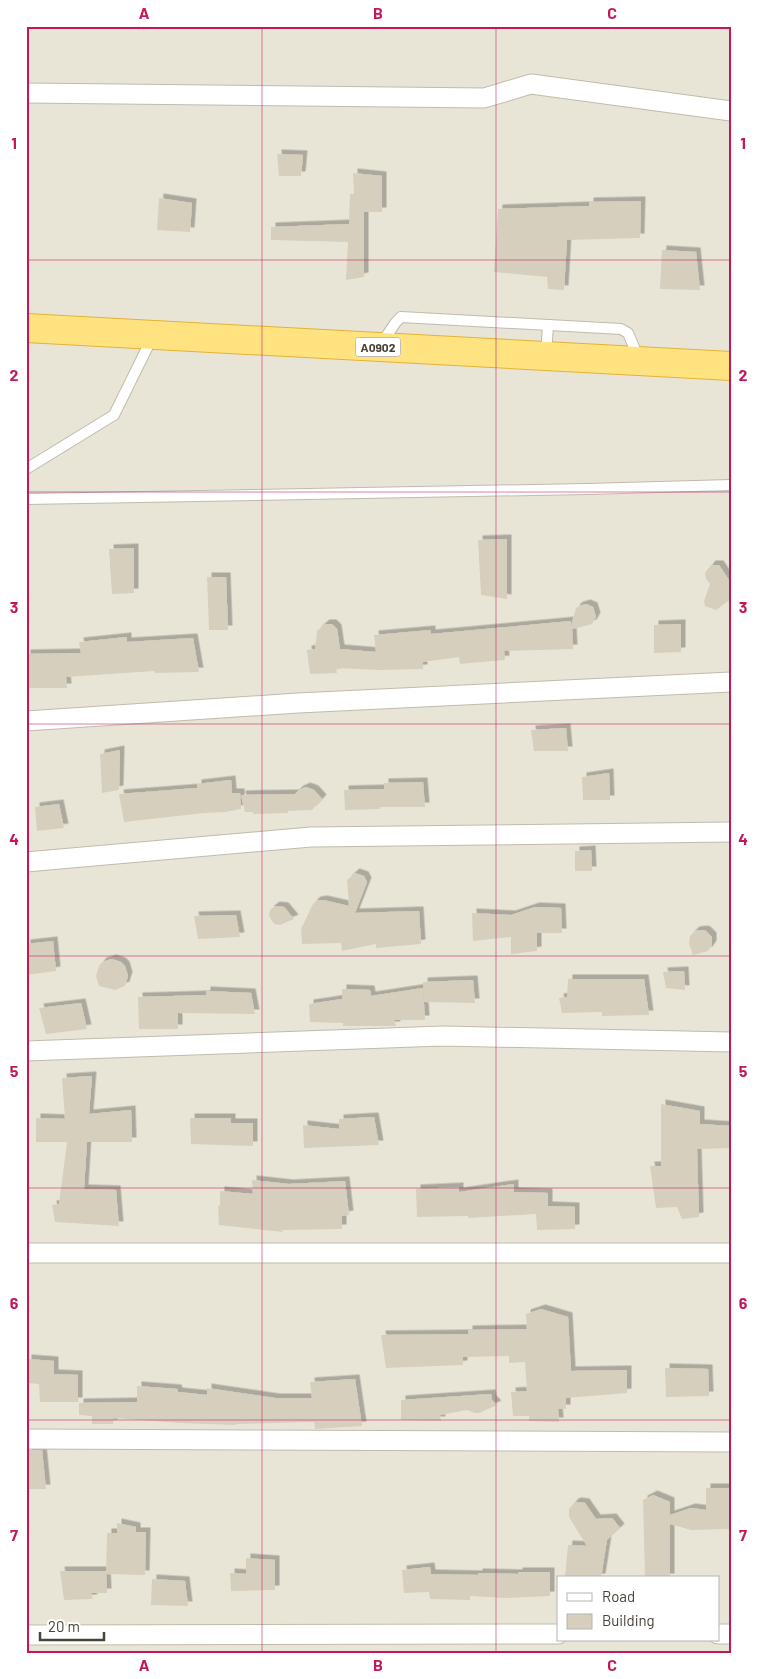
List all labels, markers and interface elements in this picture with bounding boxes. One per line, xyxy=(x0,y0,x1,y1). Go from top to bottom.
text: A xyxy=(139,3,150,22)
text: B xyxy=(373,3,383,22)
text: C xyxy=(607,3,617,22)
text: 1 xyxy=(11,133,17,152)
text: 1 xyxy=(740,133,746,152)
road number: A0902 xyxy=(356,338,400,357)
text: 2 xyxy=(10,365,19,384)
text: 2 xyxy=(739,365,748,384)
text: 3 xyxy=(10,597,18,616)
text: 3 xyxy=(739,597,747,616)
text: 4 xyxy=(9,829,19,848)
text: 4 xyxy=(738,829,748,848)
text: 5 xyxy=(10,1061,19,1080)
text: 5 xyxy=(739,1061,748,1080)
text: 6 xyxy=(10,1293,19,1312)
text: 6 xyxy=(739,1293,748,1312)
text: 7 xyxy=(10,1525,18,1544)
text: 7 xyxy=(739,1525,747,1544)
legend xyxy=(557,1576,720,1642)
text: Road xyxy=(602,1587,635,1605)
scale bar xyxy=(40,1609,104,1641)
text: Building xyxy=(602,1611,655,1629)
text: 20 m xyxy=(48,1617,80,1635)
text: A xyxy=(139,1655,150,1674)
text: B xyxy=(373,1655,383,1674)
text: C xyxy=(607,1655,617,1674)

